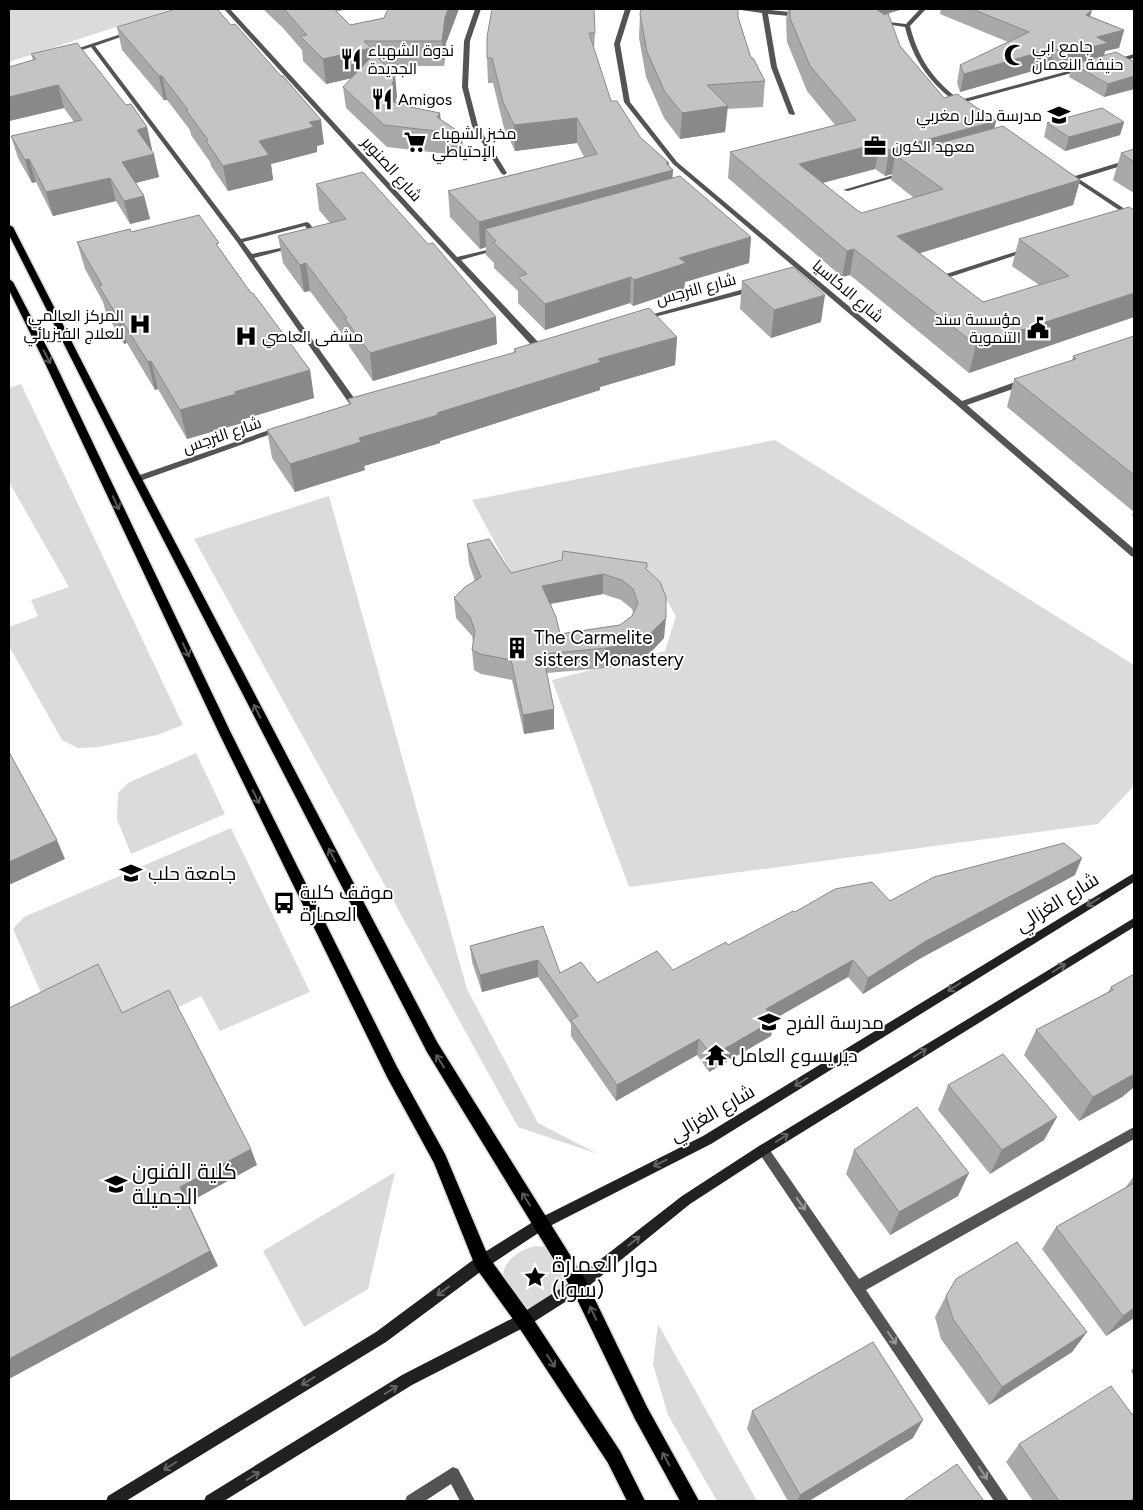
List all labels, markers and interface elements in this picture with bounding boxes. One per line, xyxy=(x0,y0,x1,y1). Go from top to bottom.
place label: جامع ابي حنيفة النعمان xyxy=(1032,37,1123,75)
place label: ندوة الشهباء الجديدة xyxy=(368,41,454,78)
mosque icon: جامع ابي حنيفة النعمان xyxy=(1002,42,1028,68)
restaurant icon: ندوة الشهباء الجديدة xyxy=(338,46,364,72)
restaurant icon: Amigos xyxy=(369,86,395,112)
place label: Amigos xyxy=(398,90,452,109)
school or university icon: مدرسة دلال مغربي xyxy=(1046,102,1072,128)
place label: مدرسة دلال مغربي xyxy=(916,106,1042,129)
place label: مخبز الشهباء الإحتياطي xyxy=(432,124,517,165)
supermarket icon: مخبز الشهباء الإحتياطي xyxy=(402,129,428,155)
street label: شارع الصنوبر xyxy=(356,132,426,207)
office icon: معهد الكون xyxy=(862,133,888,159)
place label: معهد الكون xyxy=(892,137,975,157)
street label: شارع الاكاسيا xyxy=(807,256,887,328)
street label: شارع النرجس xyxy=(654,269,739,311)
place label: المركز العالمي للعلاج الفيزيائي xyxy=(23,306,124,347)
place label: مؤسسة سند التنموية xyxy=(935,310,1021,347)
hospital icon: المركز العالمي للعلاج الفيزيائي xyxy=(127,311,153,337)
public building icon: مؤسسة سند التنموية xyxy=(1025,315,1051,341)
hospital icon: مشفى العاصي xyxy=(233,323,259,349)
place label: مشفى العاصي xyxy=(262,327,363,349)
one-way arrow xyxy=(42,349,52,364)
street label: شارع النرجس xyxy=(180,413,265,459)
one-way arrow xyxy=(112,496,122,511)
place label: The Carmelite sisters Monastery xyxy=(534,626,684,671)
building icon: The Carmelite sisters Monastery xyxy=(504,635,530,661)
one-way arrow xyxy=(181,643,191,658)
one-way arrow xyxy=(252,704,261,719)
one-way arrow xyxy=(252,789,261,804)
one-way arrow xyxy=(327,848,336,863)
school or university icon: جامعة حلب xyxy=(118,860,144,886)
place label: جامعة حلب xyxy=(148,862,236,885)
street label: شارع الغزالي xyxy=(1011,867,1105,939)
place label: موقف كلية العمارة xyxy=(300,881,394,926)
bus stop icon: موقف كلية العمارة xyxy=(271,890,297,916)
one-way arrow xyxy=(1086,898,1100,908)
one-way arrow xyxy=(1051,963,1065,973)
one-way arrow xyxy=(948,983,962,993)
school or university icon: مدرسة الفرح xyxy=(756,1009,782,1035)
place label: مدرسة الفرح xyxy=(786,1011,884,1036)
temple icon: دير يسوع العامل xyxy=(703,1042,729,1068)
place label: دير يسوع العامل xyxy=(732,1044,858,1069)
one-way arrow xyxy=(913,1048,927,1058)
one-way arrow xyxy=(435,1054,445,1068)
one-way arrow xyxy=(795,1077,809,1087)
street label: شارع الغزالي xyxy=(665,1080,760,1149)
one-way arrow xyxy=(774,1133,788,1143)
place label: كلية الفنون الجميلة xyxy=(132,1158,237,1210)
one-way arrow xyxy=(653,1158,668,1168)
school or university icon: كلية الفنون الجميلة xyxy=(103,1171,129,1197)
one-way arrow xyxy=(520,1192,531,1206)
one-way arrow xyxy=(796,1197,806,1211)
one-way arrow xyxy=(627,1236,641,1246)
place label: دوار العمارة (سوا) xyxy=(552,1251,658,1303)
place icon: دوار العمارة (سوا) xyxy=(522,1264,548,1290)
one-way arrow xyxy=(437,1285,450,1296)
one-way arrow xyxy=(588,1306,598,1321)
one-way arrow xyxy=(887,1331,898,1345)
one-way arrow xyxy=(546,1354,556,1368)
one-way arrow xyxy=(302,1377,316,1387)
one-way arrow xyxy=(383,1384,397,1394)
one-way arrow xyxy=(661,1452,671,1466)
one-way arrow xyxy=(163,1461,177,1472)
one-way arrow xyxy=(978,1466,988,1480)
one-way arrow xyxy=(245,1470,259,1480)

